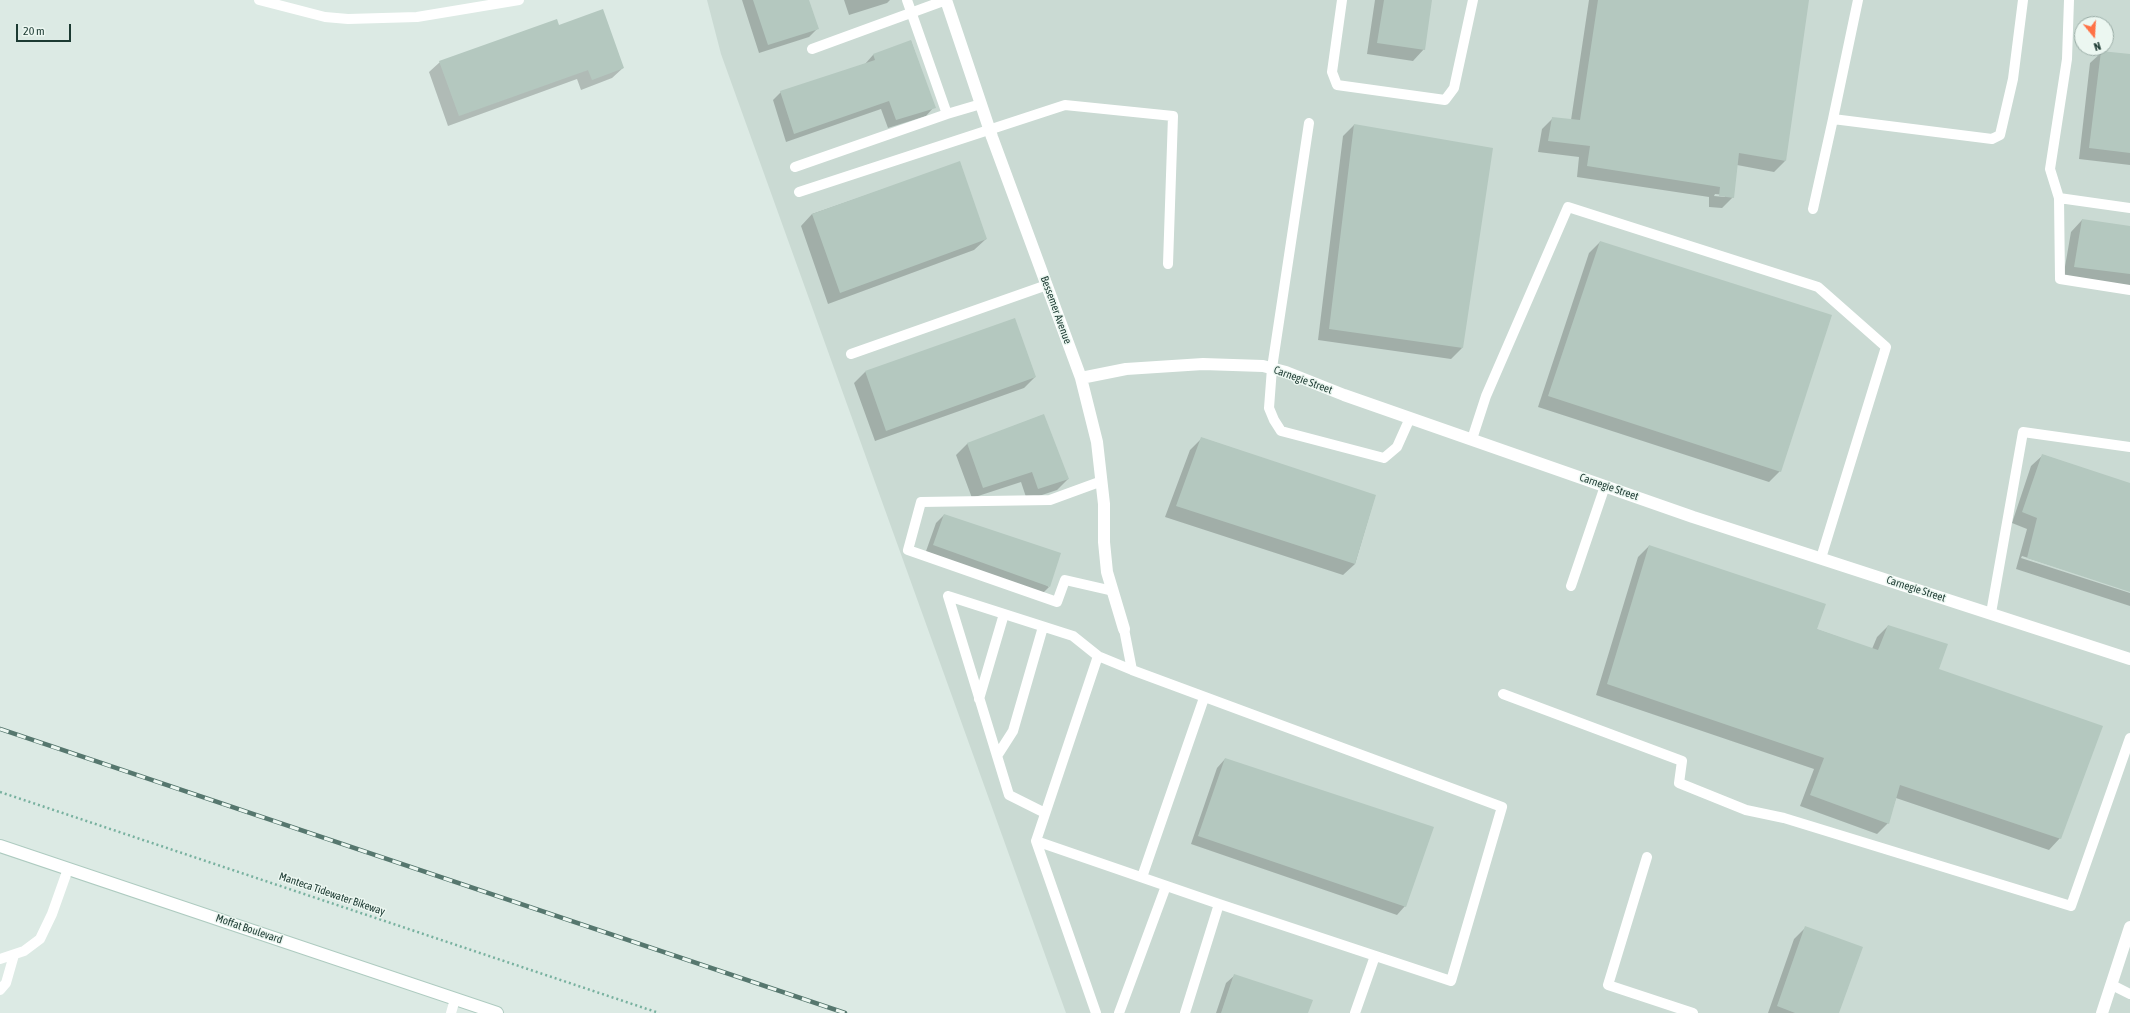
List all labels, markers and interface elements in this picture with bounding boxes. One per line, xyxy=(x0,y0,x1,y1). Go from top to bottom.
scale bar xyxy=(18,16,73,42)
north arrow xyxy=(2074,16,2114,56)
text: 20 m xyxy=(23,24,45,38)
text: N xyxy=(2092,40,2102,53)
street label: Bessemer Avenue xyxy=(1038,274,1074,346)
street label: Carnegie Street xyxy=(1272,363,1334,397)
street label: Carnegie Street xyxy=(1578,471,1640,503)
street label: Carnegie Street xyxy=(1885,573,1947,605)
street label: Manteca Tidewater Bikeway xyxy=(277,870,387,918)
street label: Moffat Boulevard xyxy=(214,911,284,947)

